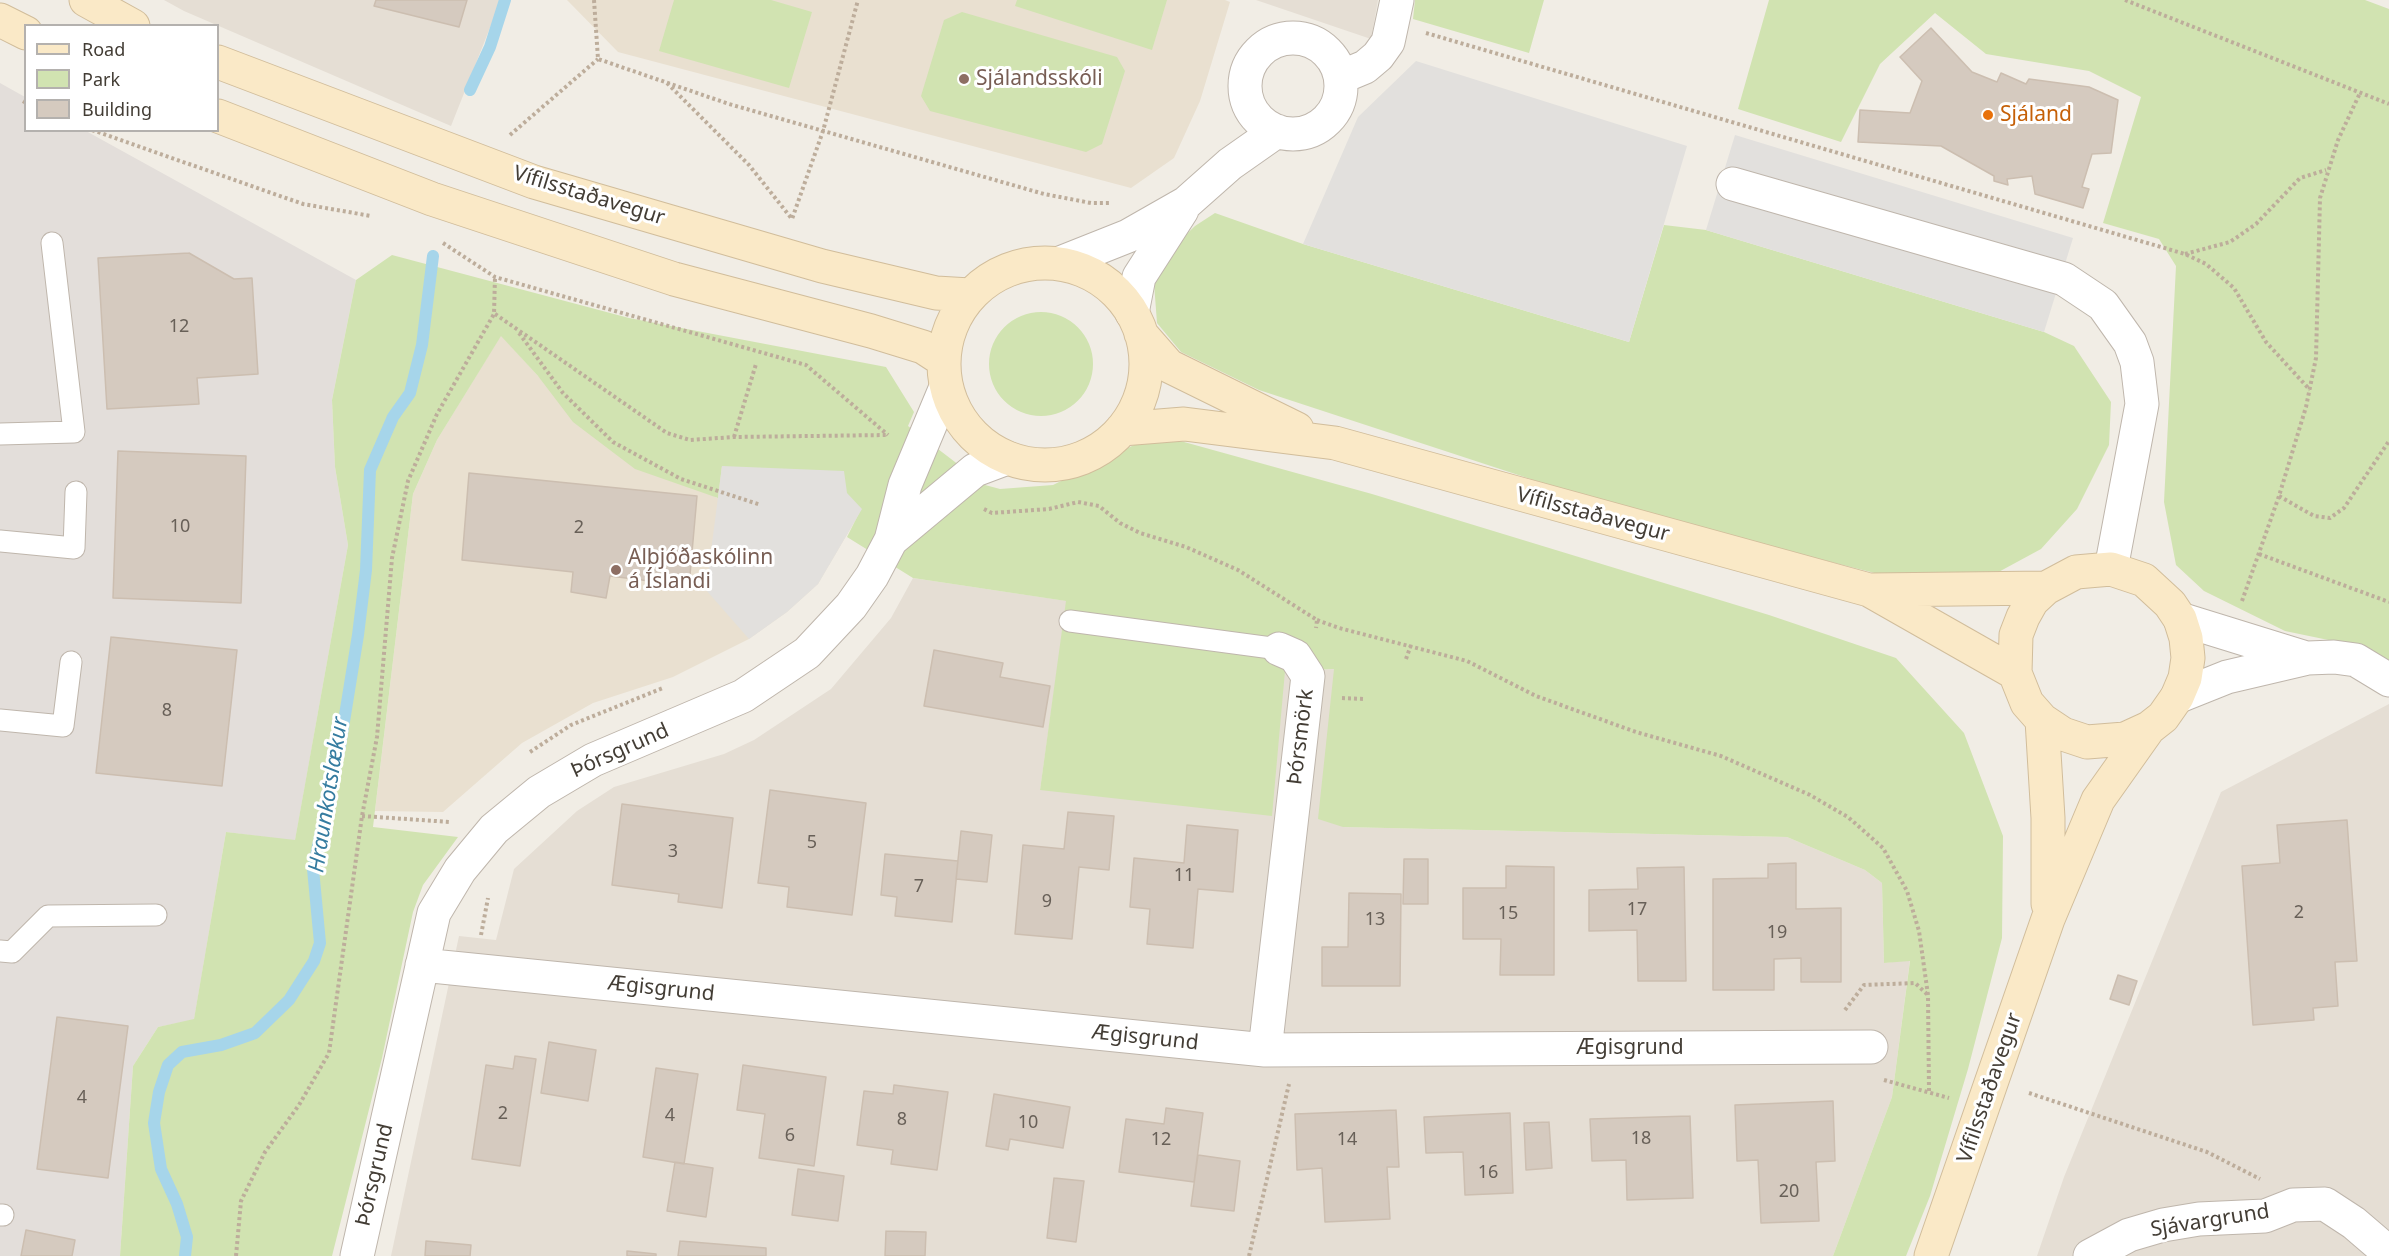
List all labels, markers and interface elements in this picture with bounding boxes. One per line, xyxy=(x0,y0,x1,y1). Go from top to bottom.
legend xyxy=(24,24,219,132)
text: Road xyxy=(82,37,125,61)
place label: Sjálandsskóli xyxy=(976,66,1103,92)
text: Park xyxy=(82,67,120,91)
marker: Sjálandsskóli xyxy=(957,72,971,86)
text: Building xyxy=(82,97,152,121)
place label: Sjáland xyxy=(2000,102,2072,128)
marker: Sjáland xyxy=(1981,108,1995,122)
street label: Vífilsstaðavegur xyxy=(510,161,668,231)
house number: 12 xyxy=(169,316,189,338)
street label: Vífilsstaðavegur xyxy=(1514,482,1672,548)
house number: 10 xyxy=(170,516,190,538)
house number: 2 xyxy=(574,517,584,539)
place label: Alþjóðaskólinn á Íslandi xyxy=(628,545,773,595)
marker: Alþjóðaskólinn á Íslandi xyxy=(609,563,623,577)
street label: Þórsmörk xyxy=(1283,688,1319,786)
house number: 8 xyxy=(162,700,172,722)
water label: Hraunkotslækur xyxy=(304,715,354,875)
street label: Þórsgrund xyxy=(567,718,673,784)
house number: 5 xyxy=(807,832,817,854)
house number: 3 xyxy=(668,841,678,863)
house number: 11 xyxy=(1174,865,1194,887)
house number: 7 xyxy=(914,876,924,898)
house number: 9 xyxy=(1042,891,1052,913)
house number: 17 xyxy=(1627,899,1647,921)
house number: 2 xyxy=(2294,902,2304,924)
house number: 15 xyxy=(1498,903,1518,925)
house number: 13 xyxy=(1365,909,1385,931)
house number: 19 xyxy=(1767,922,1787,944)
street label: Ægisgrund xyxy=(606,971,716,1007)
street label: Vífilsstaðavegur xyxy=(1953,1010,2027,1166)
street label: Ægisgrund xyxy=(1090,1020,1200,1056)
street label: Ægisgrund xyxy=(1576,1035,1684,1061)
house number: 4 xyxy=(77,1087,87,1109)
house number: 2 xyxy=(498,1103,508,1125)
house number: 4 xyxy=(665,1105,675,1127)
house number: 8 xyxy=(897,1109,907,1131)
house number: 10 xyxy=(1018,1112,1038,1134)
street label: Þórsgrund xyxy=(351,1121,399,1229)
house number: 6 xyxy=(785,1125,795,1147)
house number: 18 xyxy=(1631,1128,1651,1150)
house number: 12 xyxy=(1151,1129,1171,1151)
house number: 14 xyxy=(1337,1129,1357,1151)
house number: 16 xyxy=(1478,1162,1498,1184)
house number: 20 xyxy=(1779,1181,1799,1203)
street label: Sjávargrund xyxy=(2149,1199,2271,1243)

